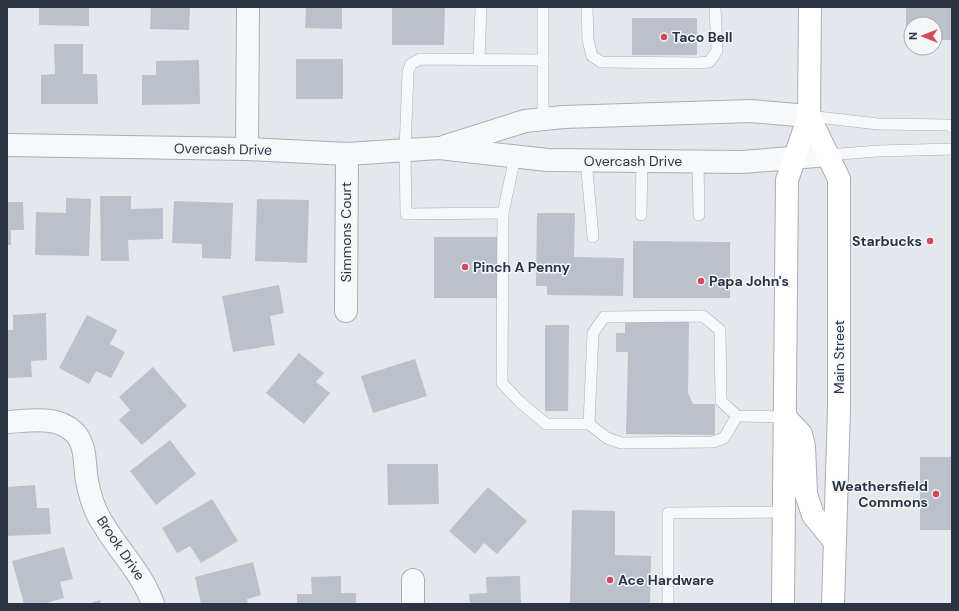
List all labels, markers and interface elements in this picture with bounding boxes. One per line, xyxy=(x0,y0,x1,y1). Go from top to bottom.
north arrow xyxy=(903,16,943,56)
place label: Taco Bell xyxy=(672,28,733,46)
marker: Taco Bell xyxy=(659,32,669,42)
text: N xyxy=(906,32,920,40)
street label: Overcash Drive xyxy=(174,139,272,159)
street label: Overcash Drive xyxy=(584,152,682,170)
street label: Simmons Court xyxy=(337,182,355,282)
place label: Starbucks xyxy=(852,232,922,250)
marker: Starbucks xyxy=(925,236,935,246)
place label: Pinch A Penny xyxy=(473,258,570,276)
marker: Pinch A Penny xyxy=(460,262,470,272)
place label: Papa John's xyxy=(709,272,789,290)
marker: Papa John's xyxy=(696,276,706,286)
street label: Main Street xyxy=(830,320,848,394)
place label: Weathersfield Commons xyxy=(832,477,928,511)
marker: Weathersfield Commons xyxy=(931,489,941,499)
street label: Brook Drive xyxy=(93,512,149,584)
place label: Ace Hardware xyxy=(618,571,714,589)
marker: Ace Hardware xyxy=(605,575,615,585)

